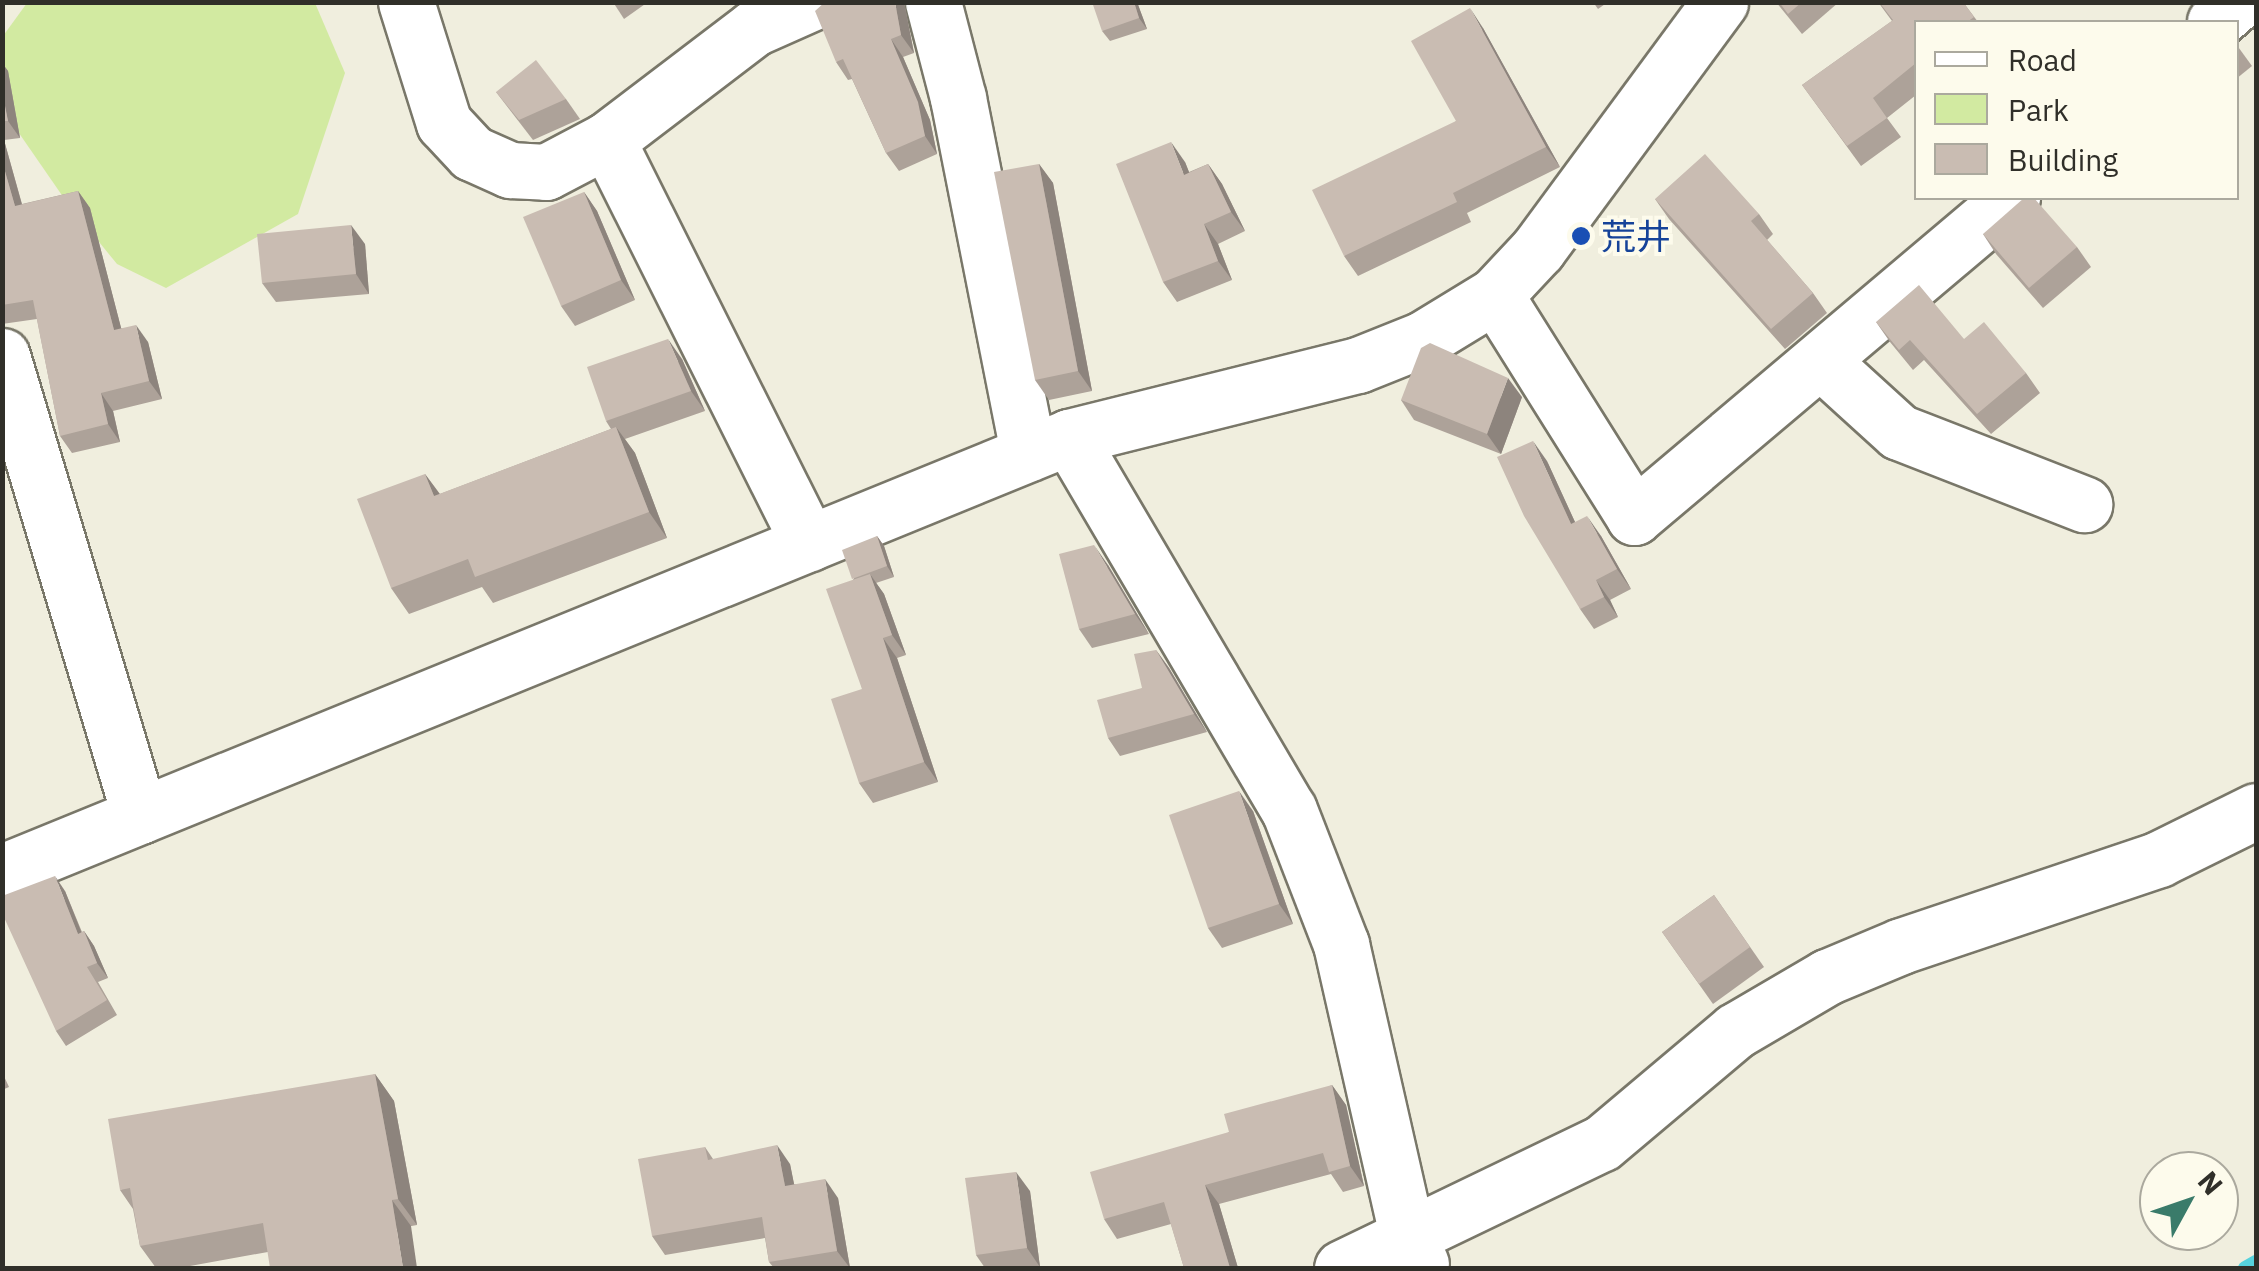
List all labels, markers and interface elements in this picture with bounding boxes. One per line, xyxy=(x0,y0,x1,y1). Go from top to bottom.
legend xyxy=(1914,20,2239,200)
text: Road xyxy=(2008,40,2077,79)
text: Park xyxy=(2008,90,2069,129)
text: Building xyxy=(2008,140,2118,179)
place label: 荒井 xyxy=(1601,215,1671,257)
marker: 荒井 xyxy=(1570,225,1592,247)
north arrow xyxy=(2139,1151,2239,1251)
text: N xyxy=(2190,1163,2232,1202)

